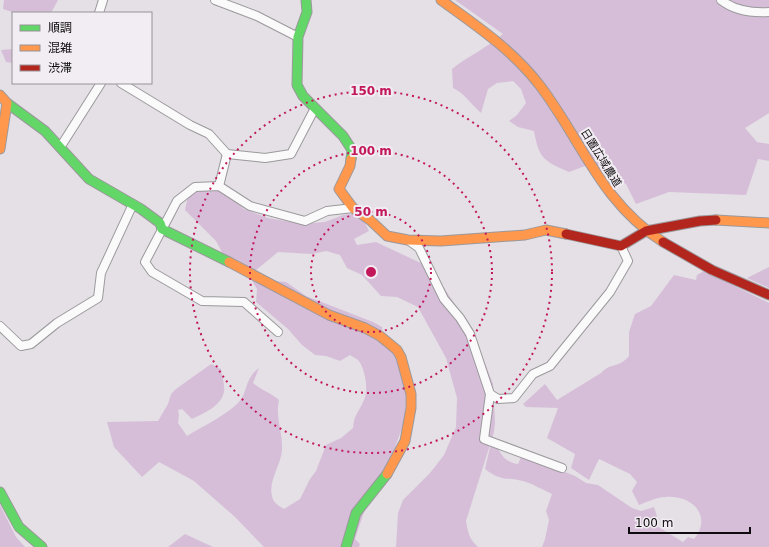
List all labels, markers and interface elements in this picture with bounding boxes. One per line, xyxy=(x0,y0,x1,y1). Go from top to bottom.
legend xyxy=(12,12,152,84)
text: 順調 xyxy=(48,21,72,35)
text: 混雑 xyxy=(48,41,72,55)
text: 渋滞 xyxy=(48,61,72,75)
text: 150 m xyxy=(350,84,392,98)
street label: 日置広域農道 xyxy=(578,127,624,189)
text: 100 m xyxy=(350,144,392,158)
text: 50 m xyxy=(354,205,388,219)
centre of rings xyxy=(364,265,378,279)
scale bar xyxy=(629,509,750,535)
text: 100 m xyxy=(635,516,673,530)

